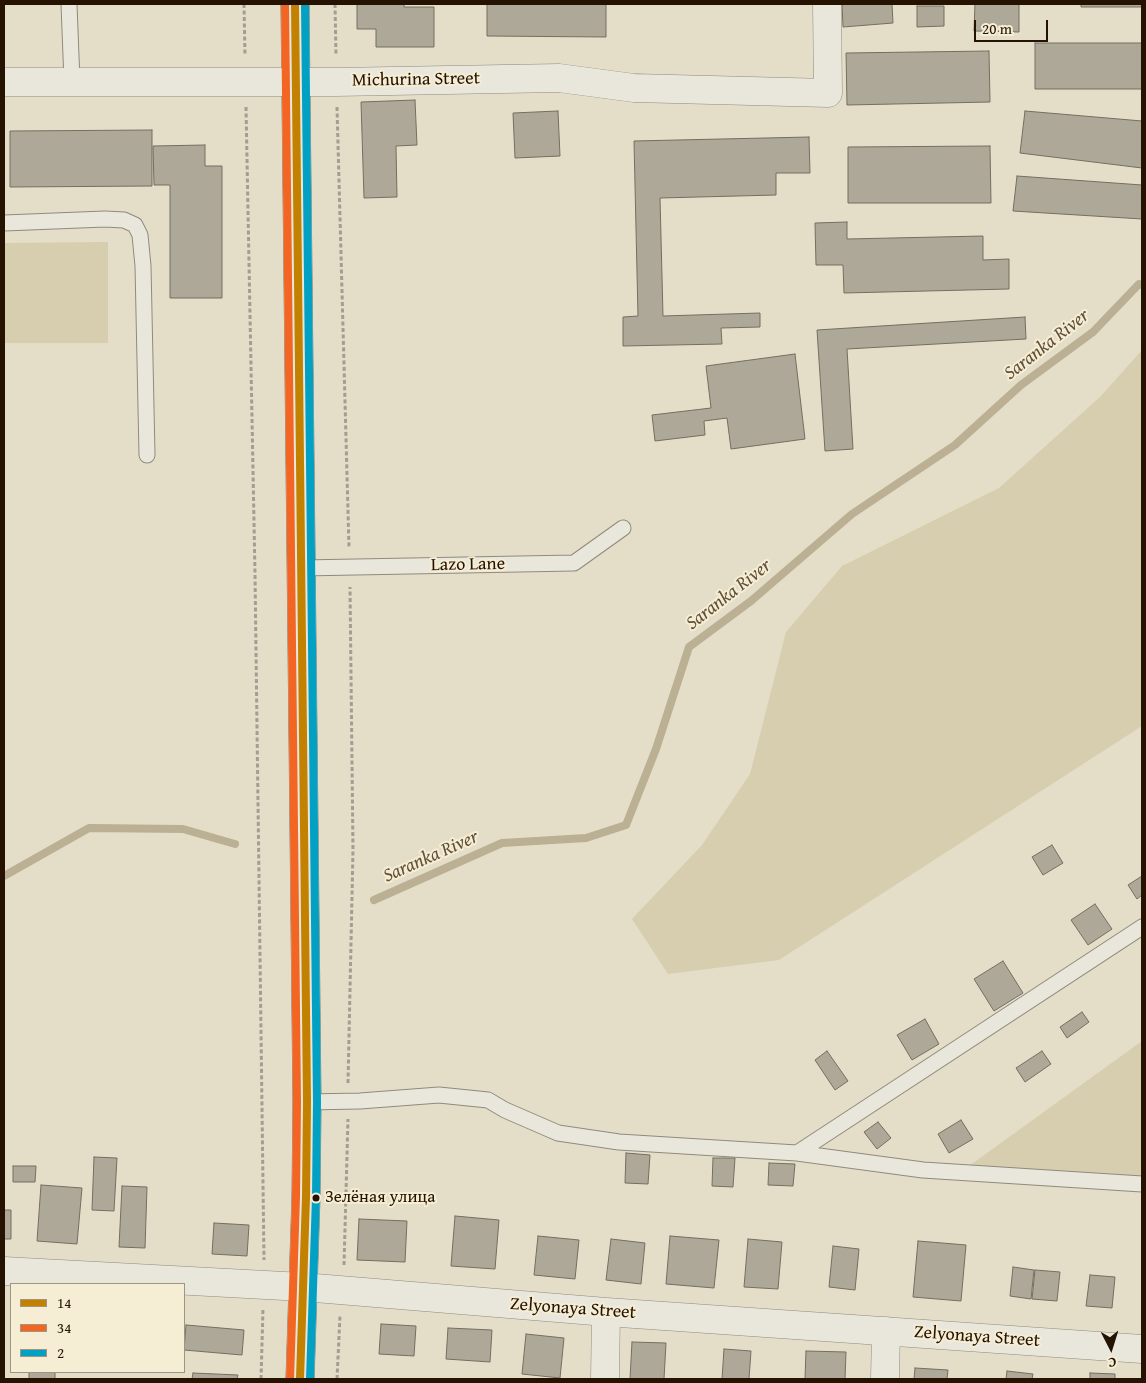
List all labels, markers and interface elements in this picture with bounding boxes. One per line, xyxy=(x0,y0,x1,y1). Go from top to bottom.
scale bar xyxy=(976,10,1050,42)
text: 20 m xyxy=(982,18,1012,39)
street label: Michurina Street xyxy=(352,68,480,92)
water label: Saranka River xyxy=(1000,305,1094,385)
street label: Lazo Lane xyxy=(431,554,505,576)
water label: Saranka River xyxy=(682,555,776,635)
water label: Saranka River xyxy=(380,826,482,888)
place label: Зелёная улица xyxy=(325,1188,435,1208)
marker: Зелёная улица xyxy=(311,1193,321,1203)
legend xyxy=(10,1283,185,1373)
text: 14 xyxy=(57,1292,71,1313)
street label: Zelyonaya Street xyxy=(509,1294,637,1324)
text: 34 xyxy=(57,1317,71,1338)
street label: Zelyonaya Street xyxy=(913,1322,1041,1352)
north arrow xyxy=(1086,1323,1136,1373)
text: 2 xyxy=(57,1342,64,1363)
text: С xyxy=(1107,1353,1117,1373)

